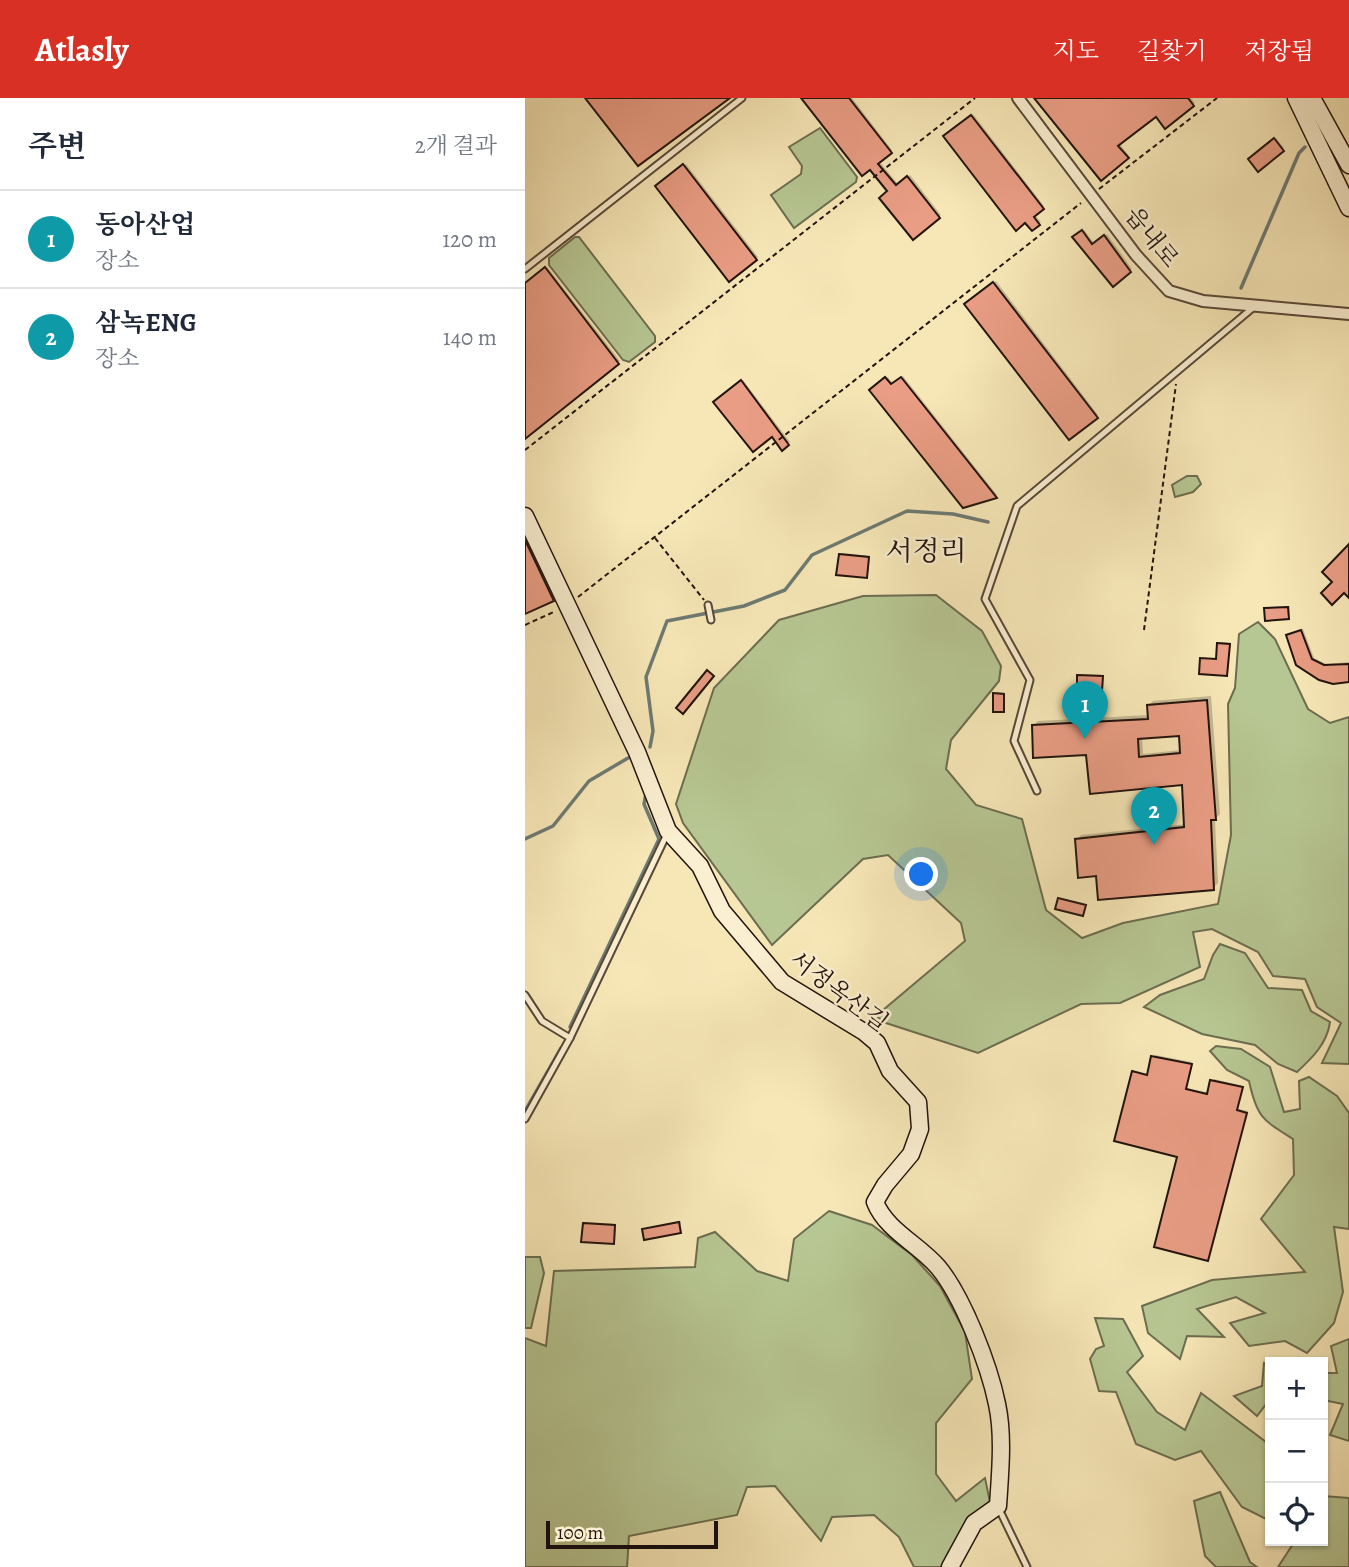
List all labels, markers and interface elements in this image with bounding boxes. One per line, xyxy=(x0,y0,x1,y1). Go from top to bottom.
text: Atlasly xyxy=(35,27,129,72)
text: 지도 xyxy=(1053,35,1099,67)
text: 길찾기 xyxy=(1137,35,1206,67)
text: 저장됨 xyxy=(1244,35,1314,67)
text: 주변 xyxy=(28,126,86,166)
text: 2개 결과 xyxy=(415,130,497,161)
street label: 읍내로 xyxy=(1118,200,1186,274)
text: 동아산업 xyxy=(95,207,195,242)
text: 1 xyxy=(47,224,55,255)
text: 120 m xyxy=(442,224,497,255)
text: 장소 xyxy=(95,245,139,276)
text: 삼녹ENG xyxy=(95,305,197,340)
text: 2 xyxy=(45,322,57,353)
text: 140 m xyxy=(443,322,497,353)
text: 장소 xyxy=(95,343,139,374)
district label: 서정리 xyxy=(885,532,967,570)
pin: 1 xyxy=(1062,681,1108,739)
pin: 2 xyxy=(1131,787,1177,845)
your location xyxy=(904,857,938,891)
street label: 서정옥산길 xyxy=(783,943,895,1039)
map controls xyxy=(1265,1357,1328,1546)
button: + xyxy=(1265,1357,1328,1420)
button: − xyxy=(1265,1420,1328,1483)
button: locate xyxy=(1265,1483,1328,1546)
scale bar xyxy=(546,1518,717,1550)
text: 100 m xyxy=(557,1520,603,1546)

